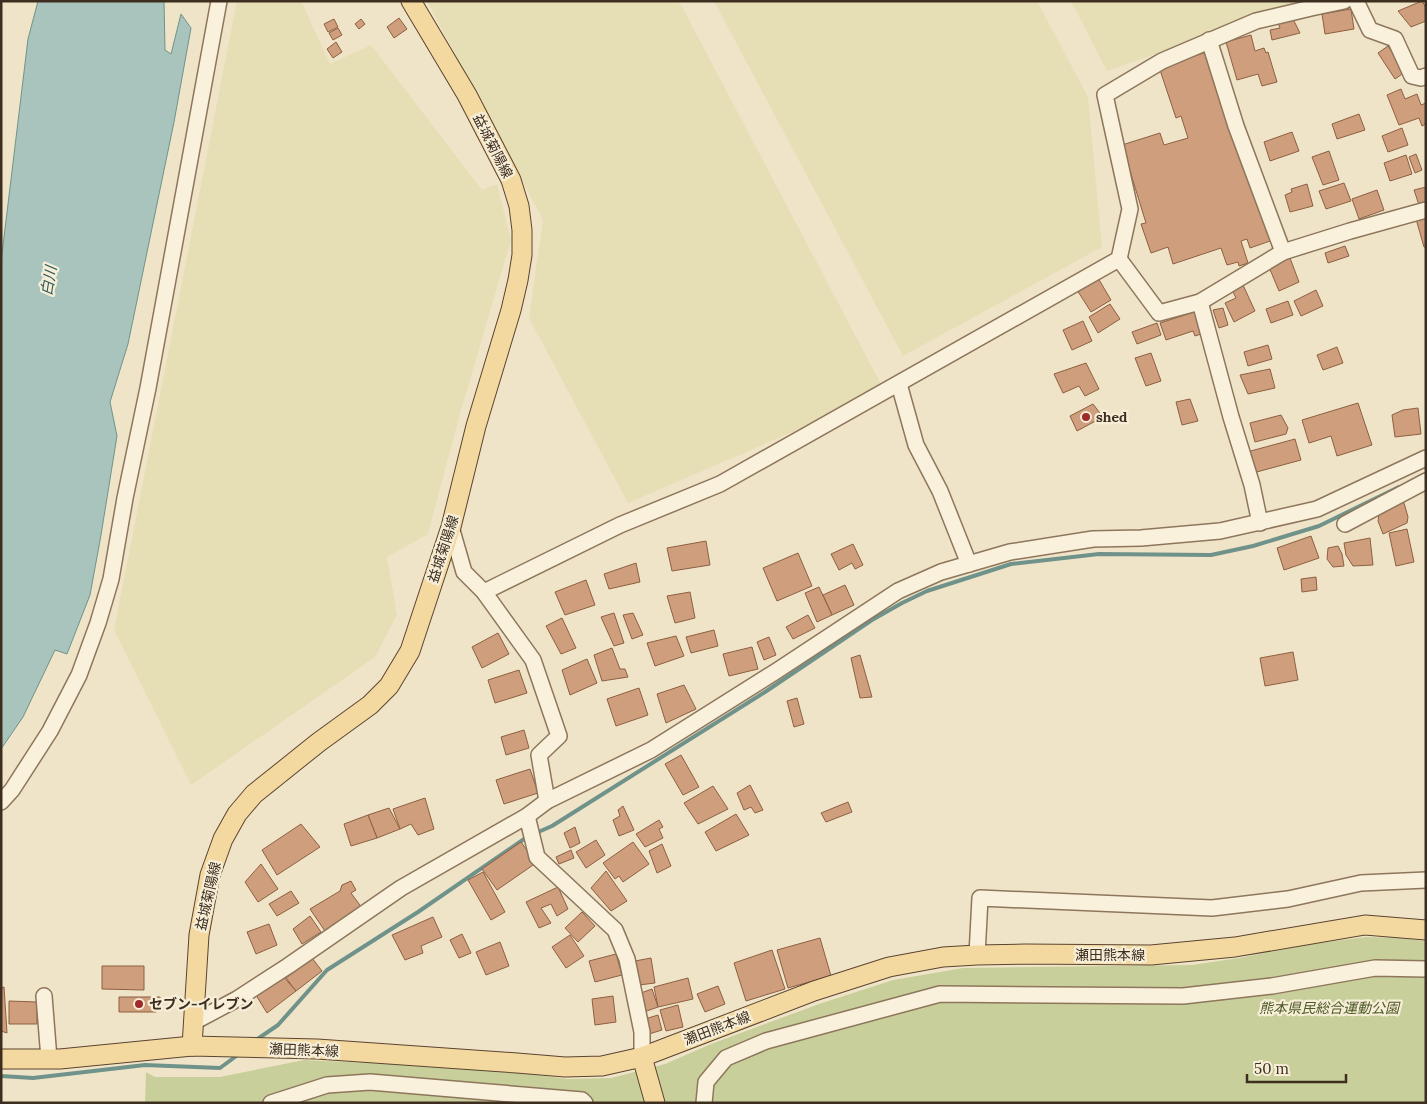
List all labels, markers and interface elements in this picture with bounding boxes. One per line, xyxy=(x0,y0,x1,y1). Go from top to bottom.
street label: 益城菊陽線 xyxy=(469,111,517,181)
water label: 白川 xyxy=(37,263,61,297)
place label: shed xyxy=(1096,408,1127,426)
marker: shed xyxy=(1080,411,1092,423)
street label: 益城菊陽線 xyxy=(424,513,462,585)
street label: 益城菊陽線 xyxy=(191,860,225,932)
street label: 瀬田熊本線 xyxy=(1075,946,1145,964)
place label: セブン-イレブン xyxy=(149,995,254,1013)
marker: セブン-イレブン xyxy=(133,998,145,1010)
park label: 熊本県民総合運動公園 xyxy=(1259,999,1401,1017)
street label: 瀬田熊本線 xyxy=(681,1007,753,1049)
street label: 瀬田熊本線 xyxy=(269,1040,339,1060)
scale bar xyxy=(1247,1052,1346,1084)
text: 50 m xyxy=(1254,1059,1289,1078)

